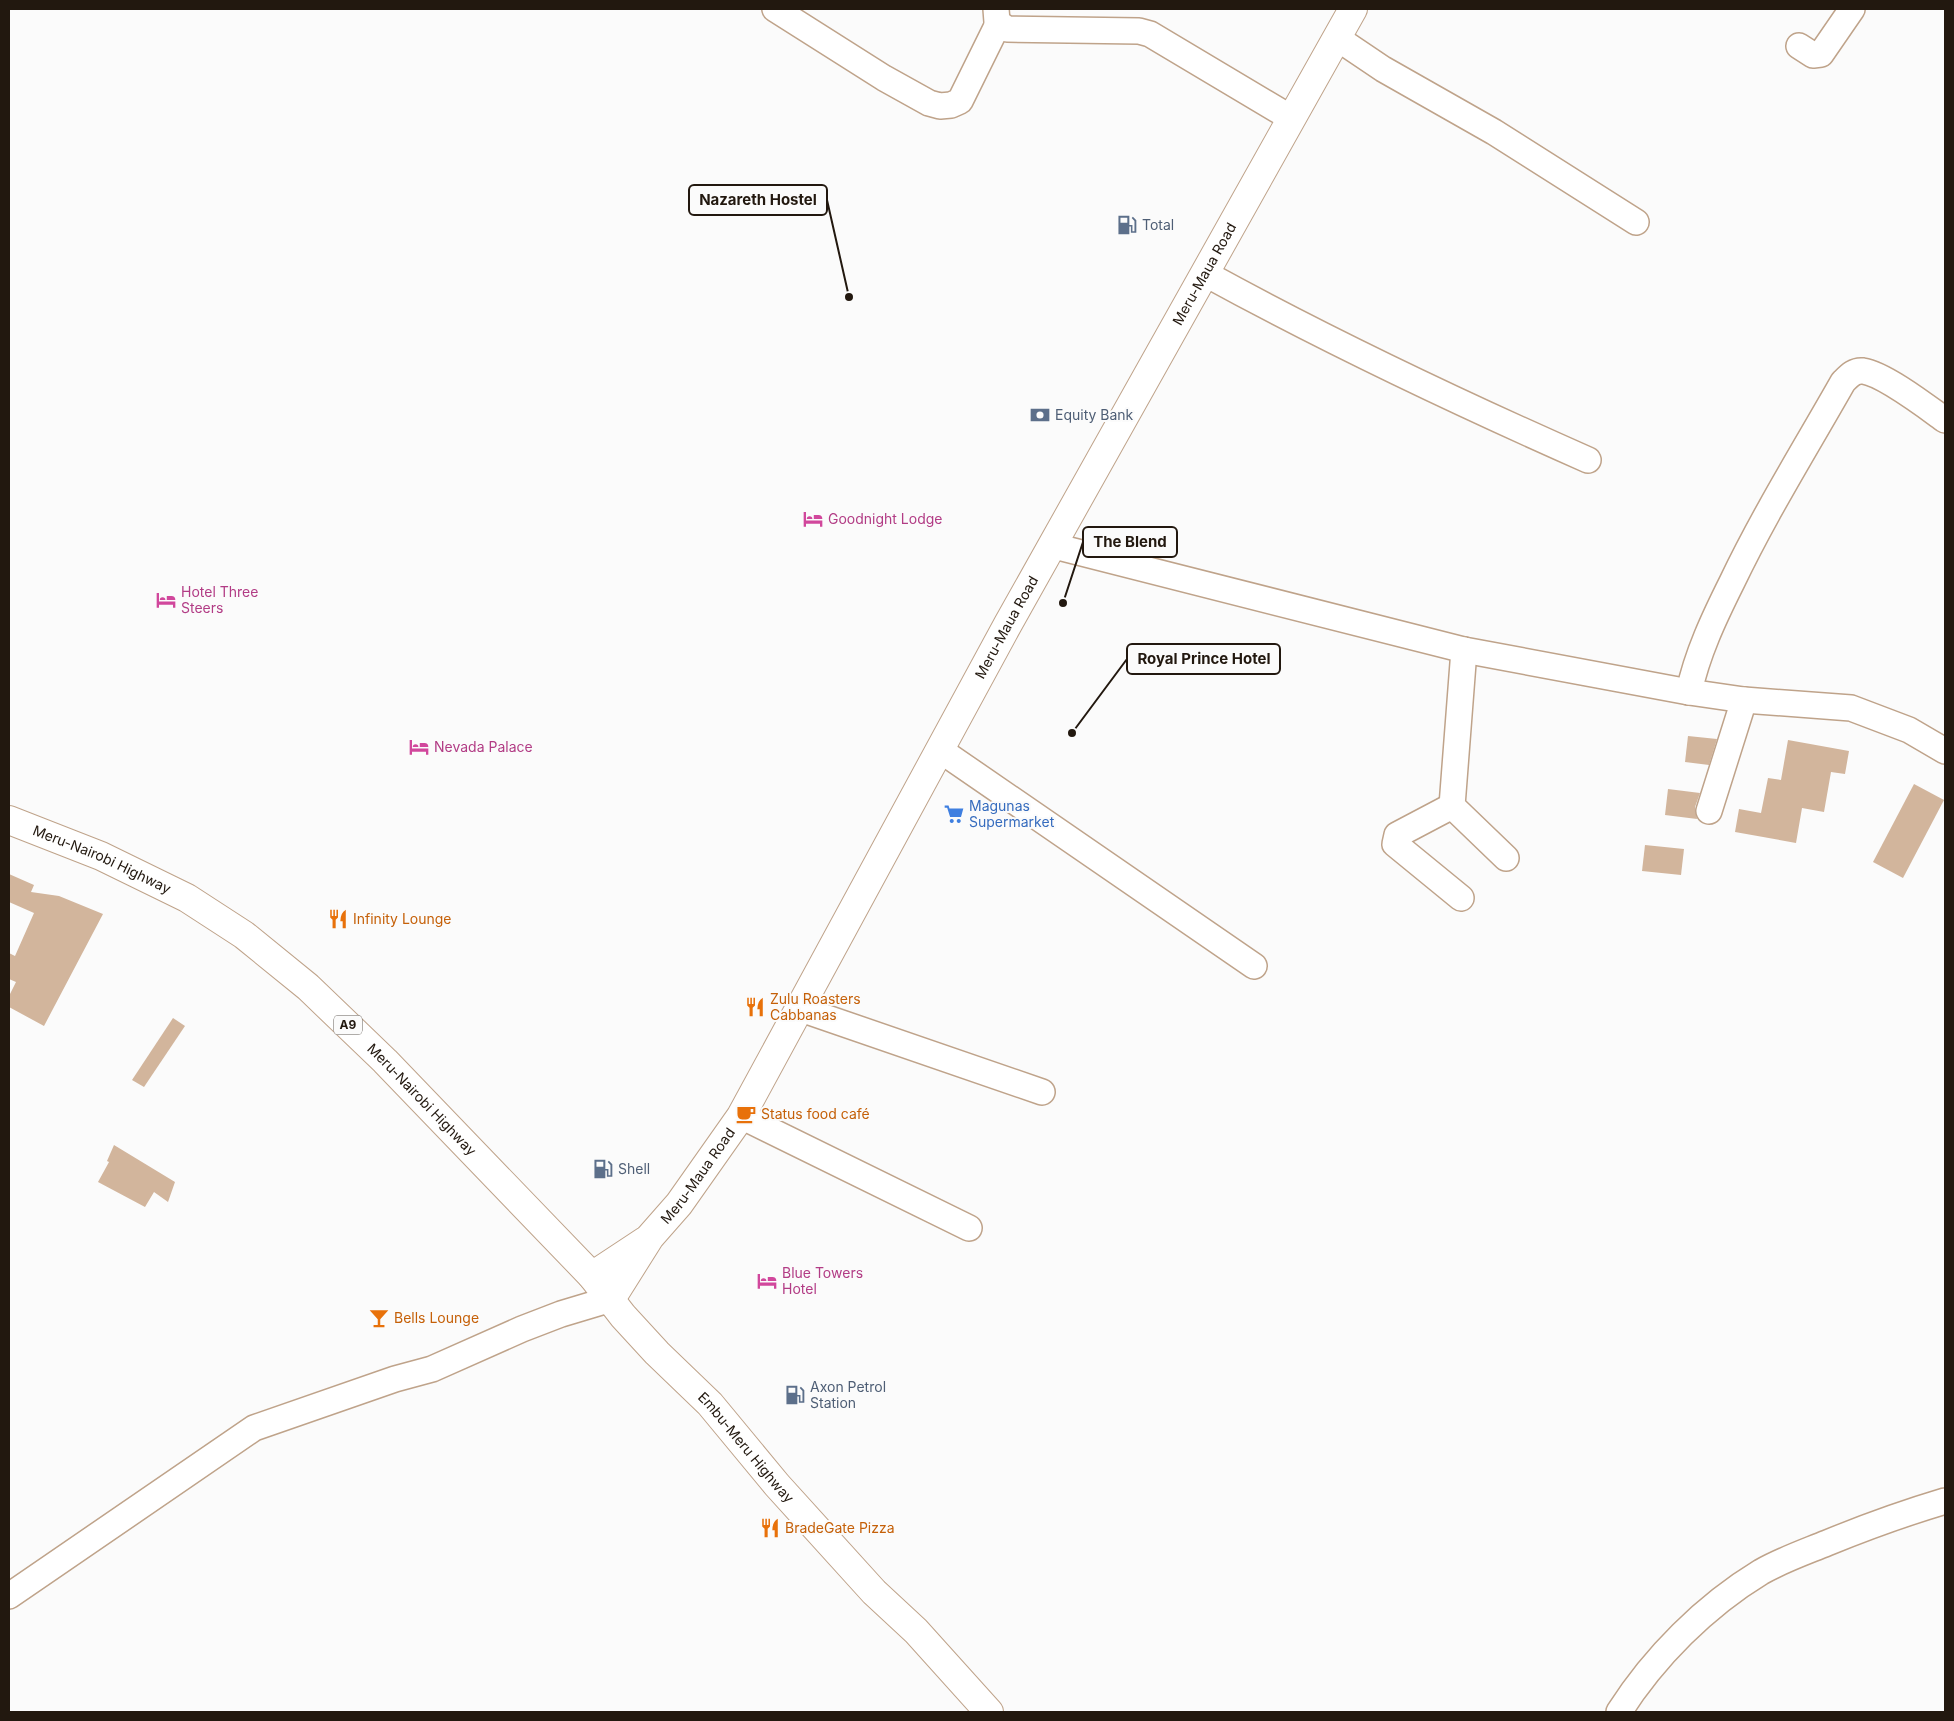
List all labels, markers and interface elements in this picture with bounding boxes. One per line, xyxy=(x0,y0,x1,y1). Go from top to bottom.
callout: Nazareth Hostel xyxy=(689,185,827,215)
text: Nazareth Hostel xyxy=(699,190,817,209)
fuel station icon: Total xyxy=(1116,214,1138,236)
place label: Total xyxy=(1142,216,1174,233)
street label: Meru-Maua Road xyxy=(1168,219,1239,328)
bank icon: Equity Bank xyxy=(1029,404,1051,426)
place label: Equity Bank xyxy=(1055,406,1134,423)
hotel icon: Goodnight Lodge xyxy=(802,508,824,530)
place label: Goodnight Lodge xyxy=(828,510,942,527)
callout: The Blend xyxy=(1083,527,1177,557)
text: The Blend xyxy=(1093,532,1167,551)
street label: Meru-Maua Road xyxy=(971,573,1041,681)
place label: Hotel Three Steers xyxy=(181,583,258,616)
hotel icon: Hotel Three Steers xyxy=(155,589,177,611)
callout: Royal Prince Hotel xyxy=(1127,644,1280,674)
text: Royal Prince Hotel xyxy=(1137,649,1271,668)
hotel icon: Nevada Palace xyxy=(408,736,430,758)
place label: Nevada Palace xyxy=(434,738,533,755)
place label: Magunas Supermarket xyxy=(969,797,1055,830)
supermarket icon: Magunas Supermarket xyxy=(943,803,965,825)
street label: Meru-Nairobi Highway xyxy=(31,821,174,897)
restaurant icon: Infinity Lounge xyxy=(327,908,349,930)
place label: Infinity Lounge xyxy=(353,910,452,927)
place label: Zulu Roasters Cabbanas xyxy=(770,990,861,1023)
restaurant icon: Zulu Roasters Cabbanas xyxy=(744,996,766,1018)
road number: A9 xyxy=(334,1016,362,1034)
street label: Meru-Nairobi Highway xyxy=(364,1040,480,1159)
cafe icon: Status food café xyxy=(735,1103,757,1125)
place label: Status food café xyxy=(761,1105,870,1122)
street label: Meru-Maua Road xyxy=(657,1124,738,1227)
fuel station icon: Shell xyxy=(592,1158,614,1180)
place label: Shell xyxy=(618,1160,650,1177)
place label: Blue Towers Hotel xyxy=(782,1264,863,1297)
hotel icon: Blue Towers Hotel xyxy=(756,1270,778,1292)
bar icon: Bells Lounge xyxy=(368,1307,390,1329)
place label: Bells Lounge xyxy=(394,1309,479,1326)
place label: Axon Petrol Station xyxy=(810,1378,886,1411)
fuel station icon: Axon Petrol Station xyxy=(784,1384,806,1406)
street label: Embu-Meru Highway xyxy=(695,1388,798,1506)
restaurant icon: BradeGate Pizza xyxy=(759,1517,781,1539)
place label: BradeGate Pizza xyxy=(785,1519,895,1536)

